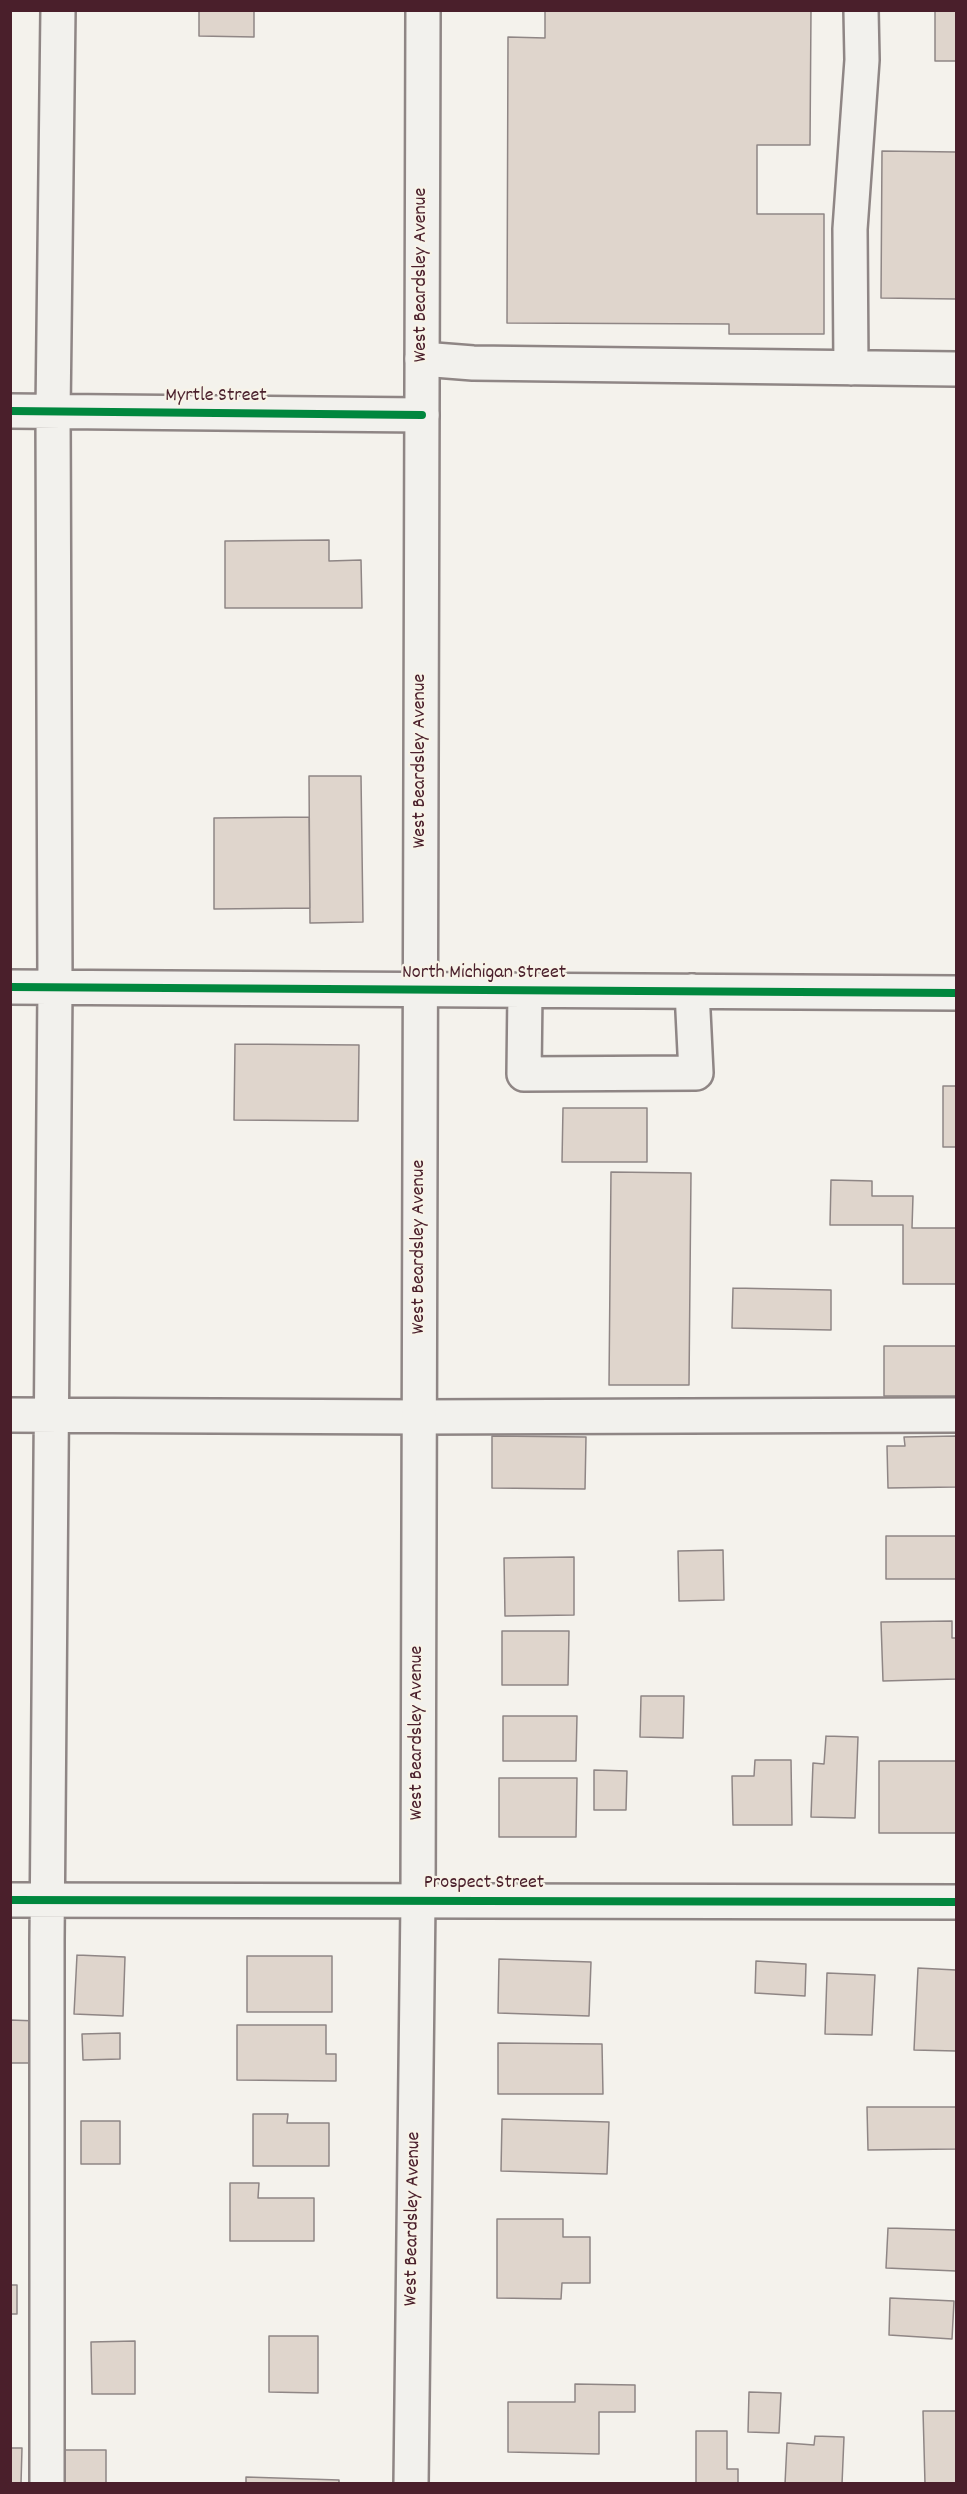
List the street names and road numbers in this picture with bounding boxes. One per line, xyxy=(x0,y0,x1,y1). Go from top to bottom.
street label: West Beardsley Avenue xyxy=(410,188,434,362)
street label: Myrtle Street xyxy=(165,385,267,409)
street label: West Beardsley Avenue xyxy=(409,674,433,848)
street label: North Michigan Street xyxy=(402,962,566,986)
street label: West Beardsley Avenue xyxy=(408,1160,432,1334)
street label: West Beardsley Avenue xyxy=(406,1646,430,1820)
street label: Prospect Street xyxy=(424,1872,544,1896)
street label: West Beardsley Avenue xyxy=(400,2132,428,2306)

